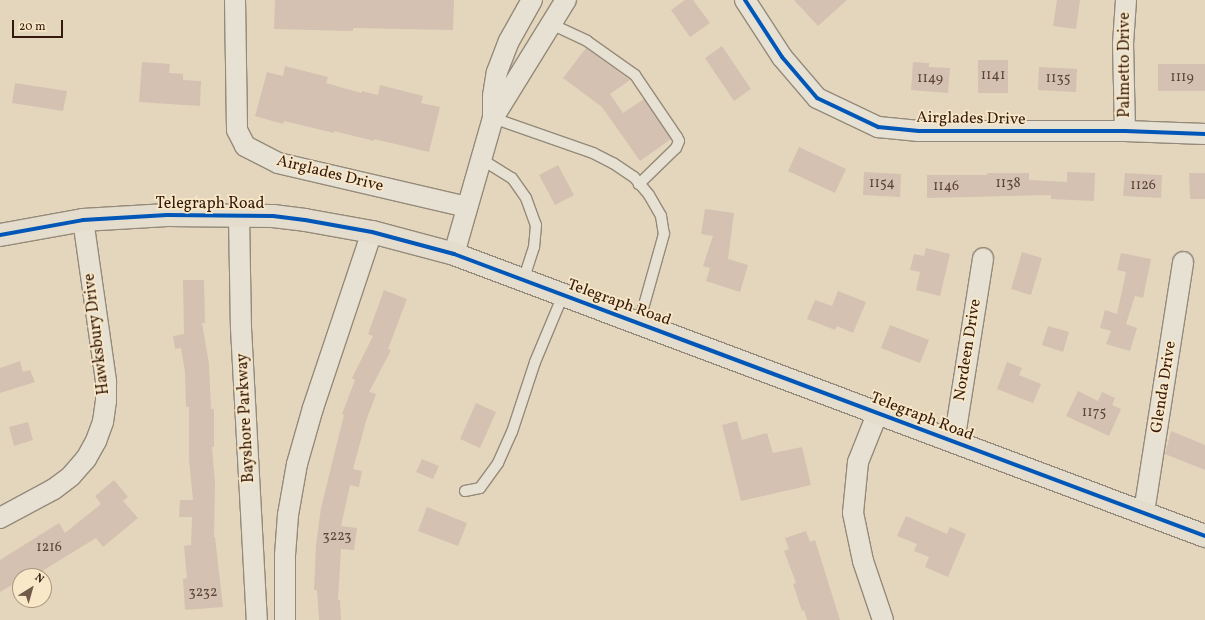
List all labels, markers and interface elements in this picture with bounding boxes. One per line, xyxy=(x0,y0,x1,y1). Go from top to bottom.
scale bar xyxy=(14,12,65,38)
street label: Palmetto Drive xyxy=(1115,12,1135,118)
text: 20 m xyxy=(19,19,46,35)
house number: 1141 xyxy=(981,68,1005,84)
house number: 1119 xyxy=(1170,70,1194,86)
house number: 1149 xyxy=(917,71,943,87)
house number: 1135 xyxy=(1046,71,1070,87)
street label: Airglades Drive xyxy=(916,108,1026,130)
street label: Airglades Drive xyxy=(275,151,385,197)
house number: 1154 xyxy=(869,176,895,192)
house number: 1138 xyxy=(995,176,1021,192)
house number: 1126 xyxy=(1130,178,1156,194)
house number: 1146 xyxy=(933,179,959,195)
street label: Telegraph Road xyxy=(156,194,264,214)
street label: Hawksbury Drive xyxy=(80,272,114,396)
street label: Telegraph Road xyxy=(565,275,673,331)
street label: Nordeen Drive xyxy=(950,298,986,402)
street label: Glenda Drive xyxy=(1147,340,1181,434)
street label: Bayshore Parkway xyxy=(233,353,259,483)
street label: Telegraph Road xyxy=(868,389,976,445)
house number: 1175 xyxy=(1082,405,1106,421)
house number: 3223 xyxy=(323,529,351,545)
house number: 1216 xyxy=(36,540,62,556)
north arrow xyxy=(12,568,52,608)
text: N xyxy=(31,570,47,587)
house number: 3232 xyxy=(189,585,217,601)

